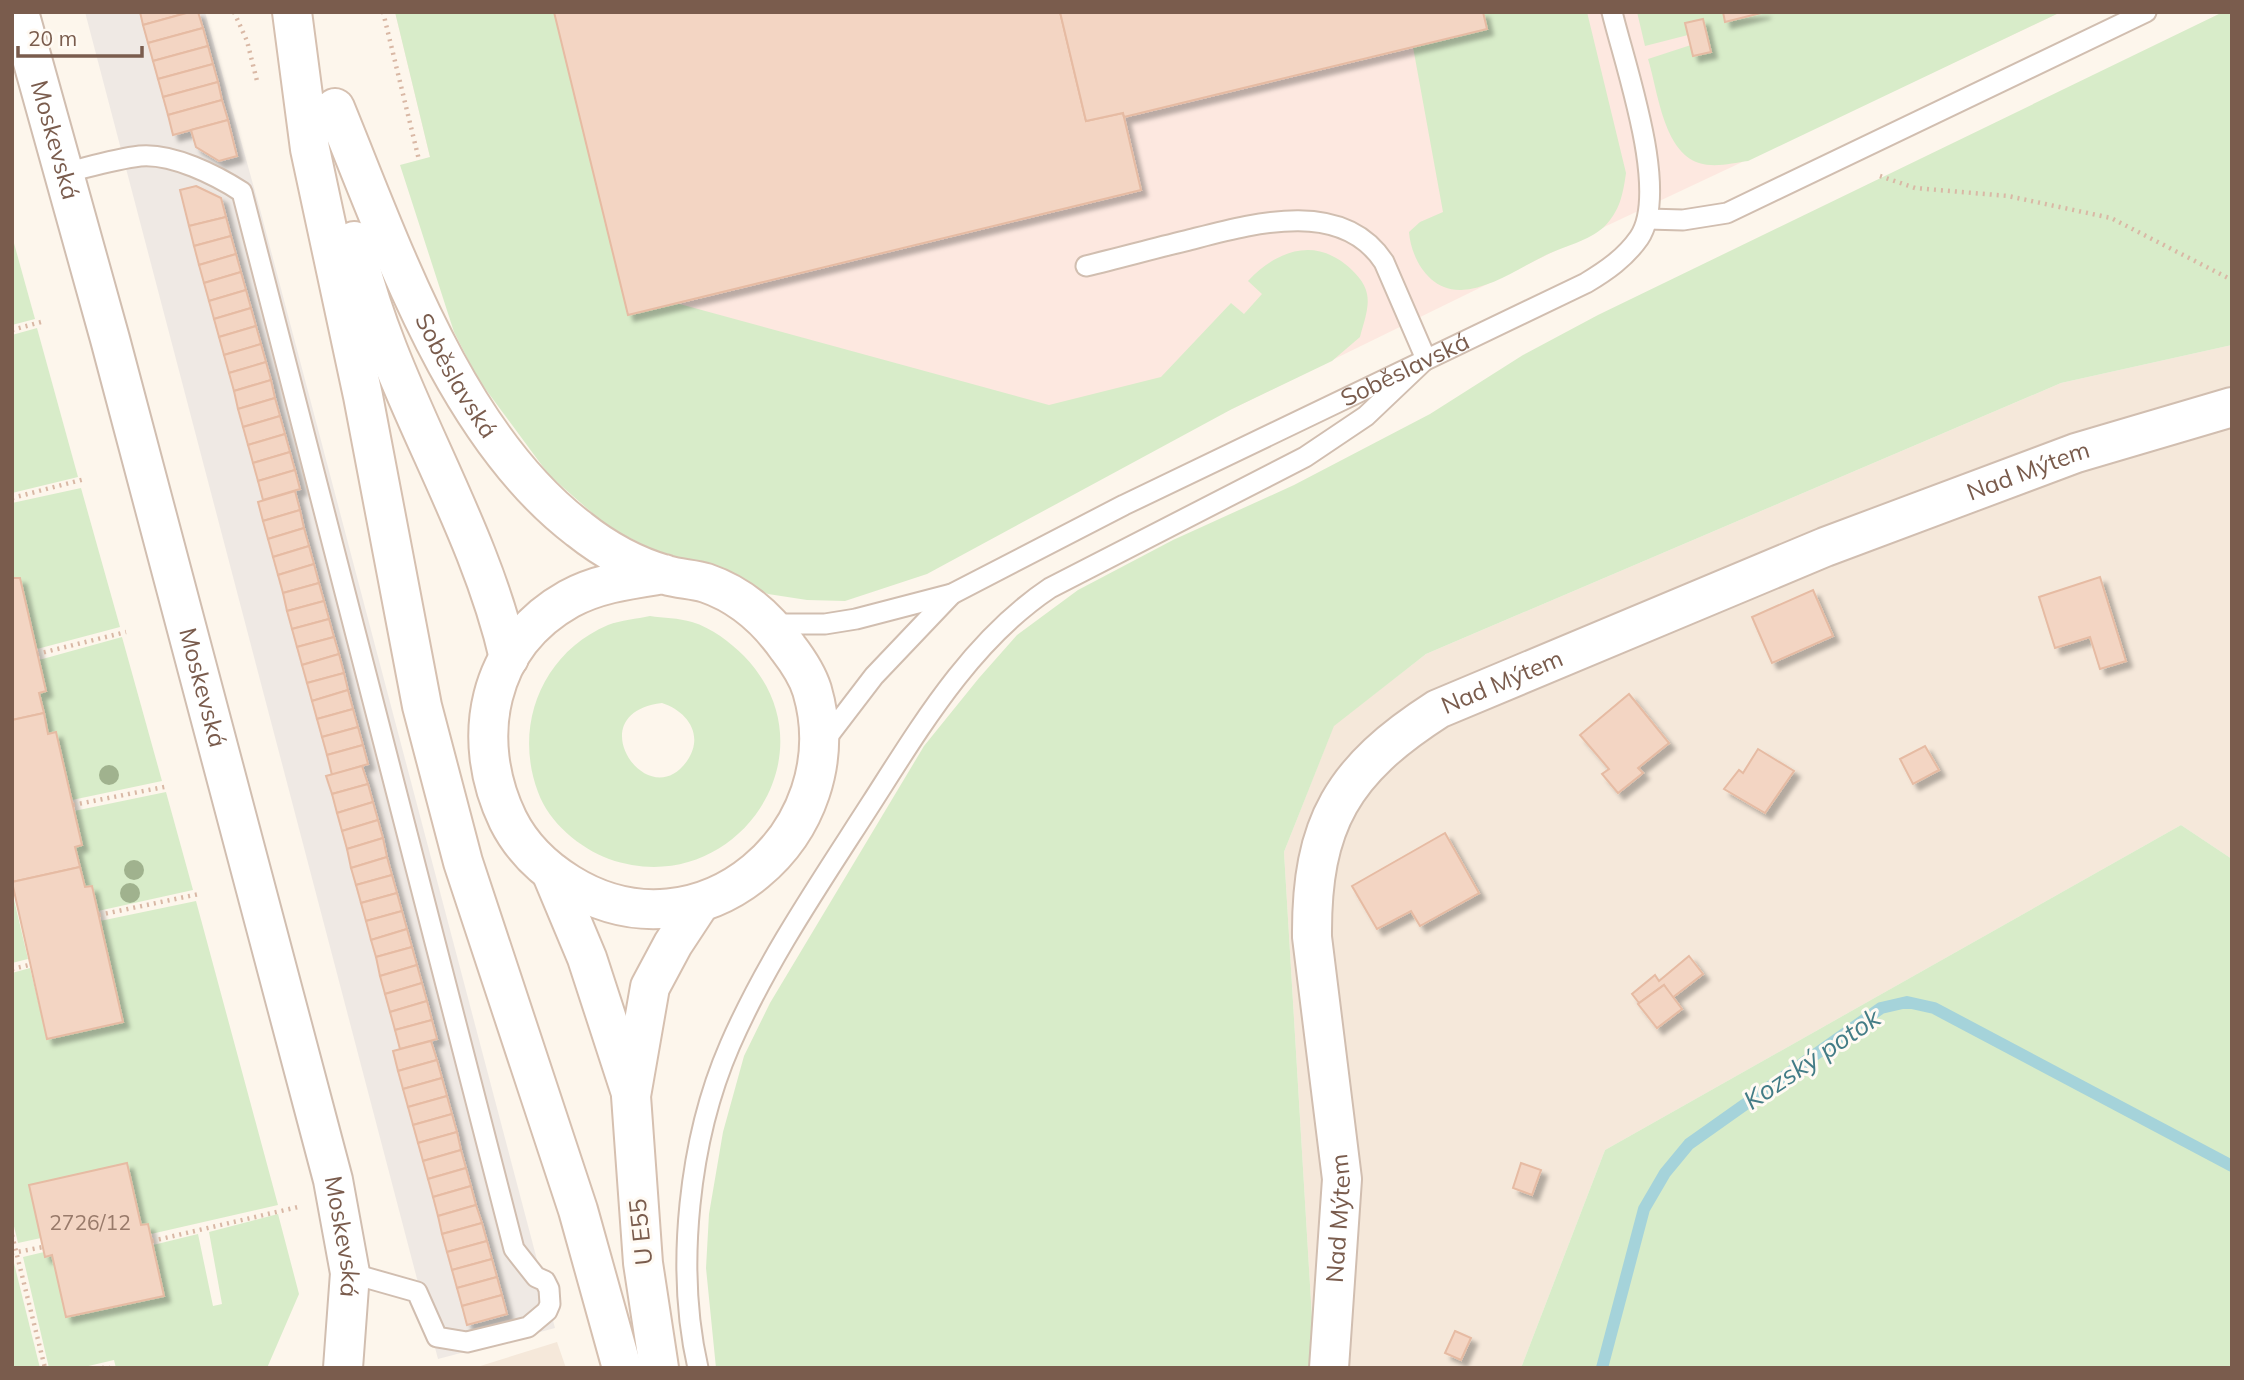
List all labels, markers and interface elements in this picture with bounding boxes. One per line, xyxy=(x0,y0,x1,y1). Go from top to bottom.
scale bar xyxy=(18,14,142,58)
text: 20 m xyxy=(28,25,77,51)
street label: Moskevská xyxy=(25,77,86,203)
street label: Soběslavská xyxy=(409,308,504,444)
street label: Soběslavská xyxy=(1335,325,1474,413)
street label: Nad Mýtem xyxy=(1962,434,2093,507)
street label: Moskevská xyxy=(173,624,234,750)
street label: Nad Mýtem xyxy=(1436,642,1567,720)
water label: Kozský potok xyxy=(1737,1000,1887,1117)
street label: Nad Mýtem xyxy=(1319,1152,1356,1284)
street label: Moskevská xyxy=(319,1173,366,1298)
street label: U E55 xyxy=(622,1197,658,1267)
house number: 2726/12 xyxy=(49,1209,131,1235)

